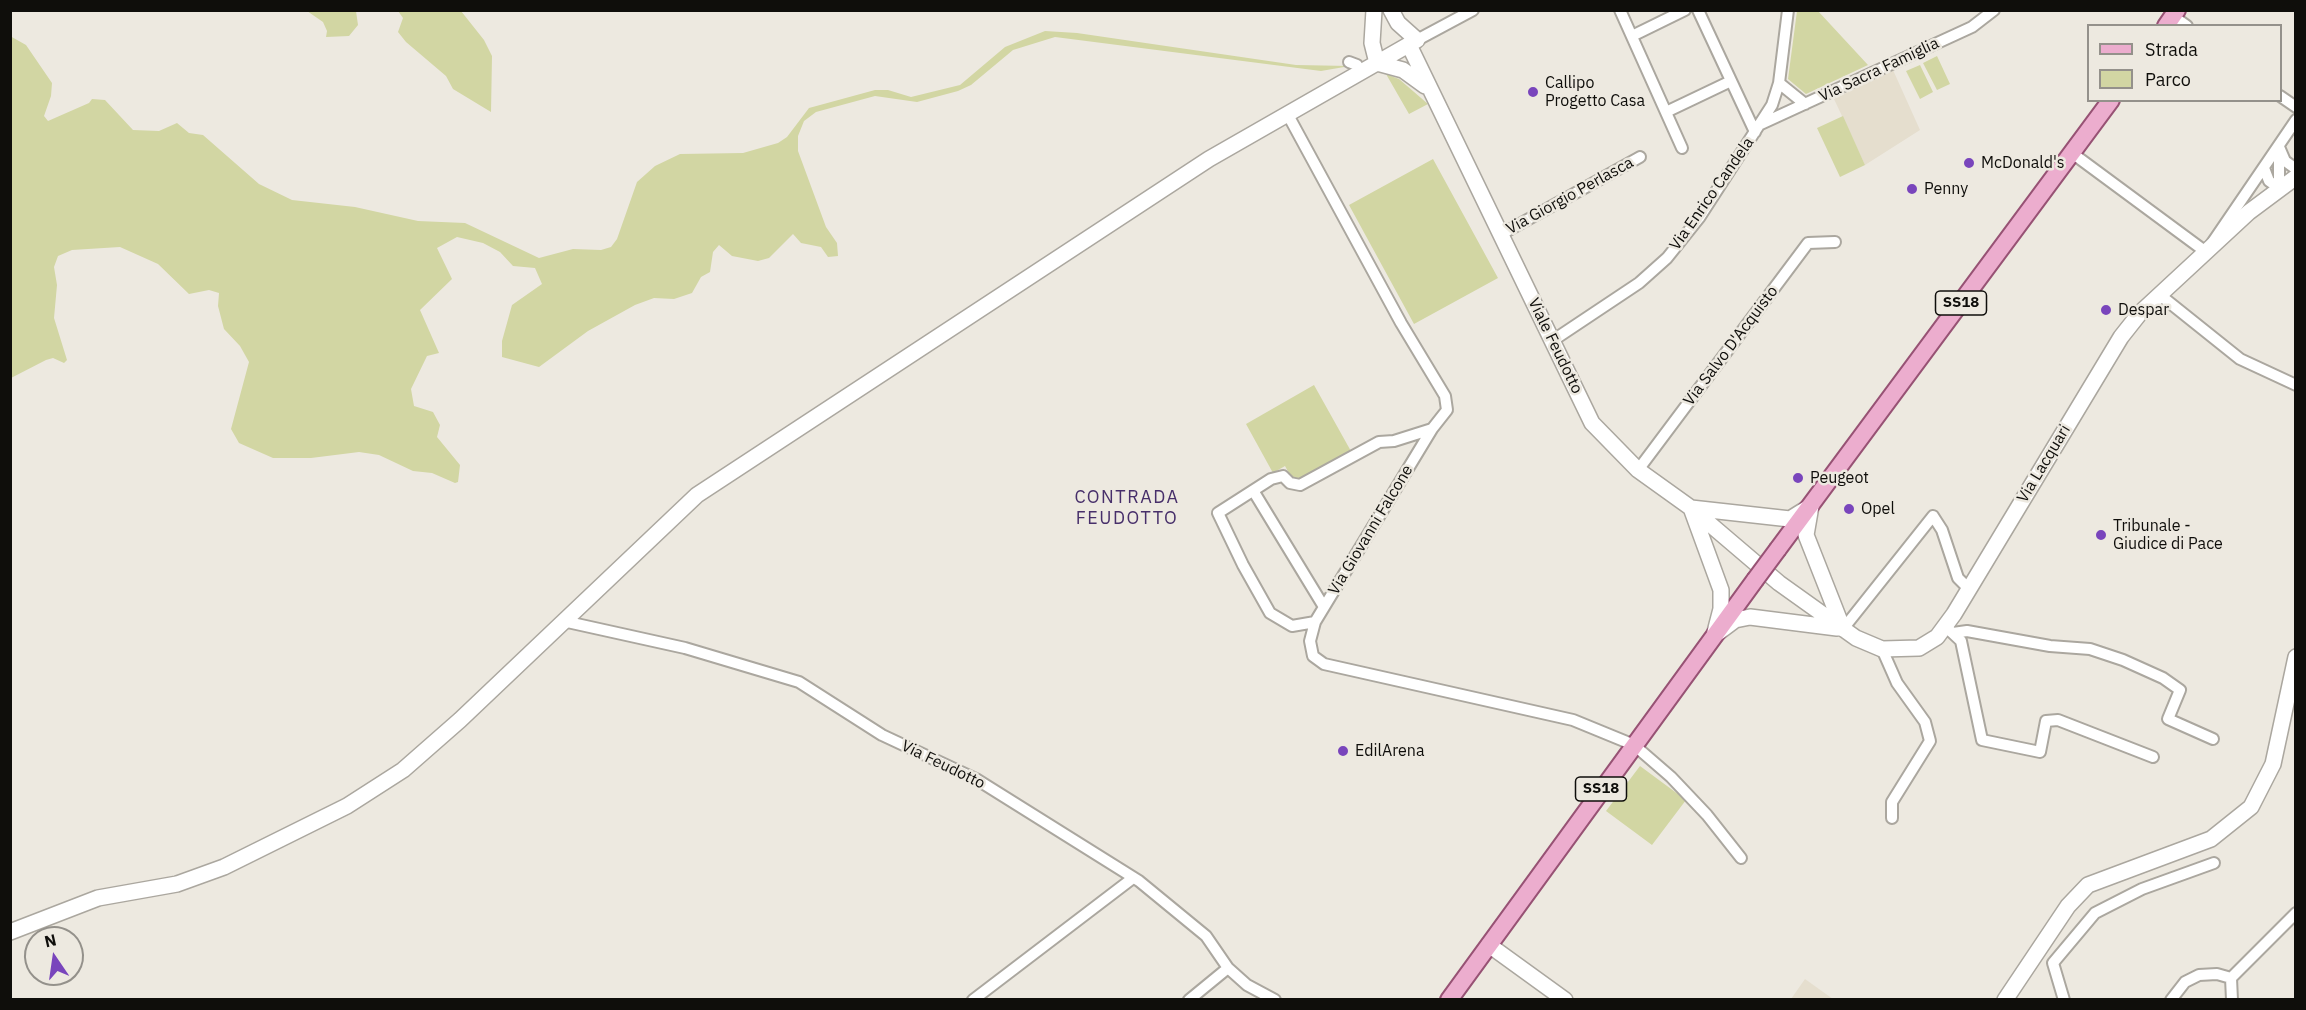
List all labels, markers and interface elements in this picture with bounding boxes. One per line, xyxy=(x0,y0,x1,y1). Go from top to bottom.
legend xyxy=(2087,24,2282,102)
street label: Via Sacra Famiglia xyxy=(1816,34,1942,106)
text: Strada xyxy=(2145,38,2198,61)
text: Parco xyxy=(2145,68,2191,91)
place label: Callipo Progetto Casa xyxy=(1545,73,1645,111)
marker: Callipo Progetto Casa xyxy=(1526,85,1540,99)
street label: Via Enrico Candela xyxy=(1666,134,1758,254)
street label: Via Giorgio Perlasca xyxy=(1503,153,1637,239)
place label: McDonald's xyxy=(1981,153,2065,173)
marker: McDonald's xyxy=(1962,156,1976,170)
place label: Penny xyxy=(1924,179,1968,199)
marker: Penny xyxy=(1905,182,1919,196)
street label: Via Salvo D'Acquisto xyxy=(1680,282,1782,410)
road number: SS18 xyxy=(1936,291,1986,315)
street label: Viale Feudotto xyxy=(1524,295,1586,397)
place label: Despar xyxy=(2118,300,2169,320)
marker: Despar xyxy=(2099,303,2113,317)
street label: Via Lacquari xyxy=(2013,422,2075,506)
street label: Via Giovanni Falcone xyxy=(1325,462,1417,598)
place label: Peugeot xyxy=(1810,468,1869,488)
marker: Peugeot xyxy=(1791,471,1805,485)
district label: CONTRADA FEUDOTTO xyxy=(1074,487,1180,530)
place label: Opel xyxy=(1861,499,1895,519)
marker: Opel xyxy=(1842,502,1856,516)
place label: Tribunale - Giudice di Pace xyxy=(2113,516,2223,554)
marker: Tribunale - Giudice di Pace xyxy=(2094,528,2108,542)
street label: Via Feudotto xyxy=(898,736,988,794)
place label: EdilArena xyxy=(1355,741,1424,761)
marker: EdilArena xyxy=(1336,744,1350,758)
road number: SS18 xyxy=(1576,777,1626,801)
north arrow xyxy=(24,926,84,986)
text: N xyxy=(43,929,58,951)

